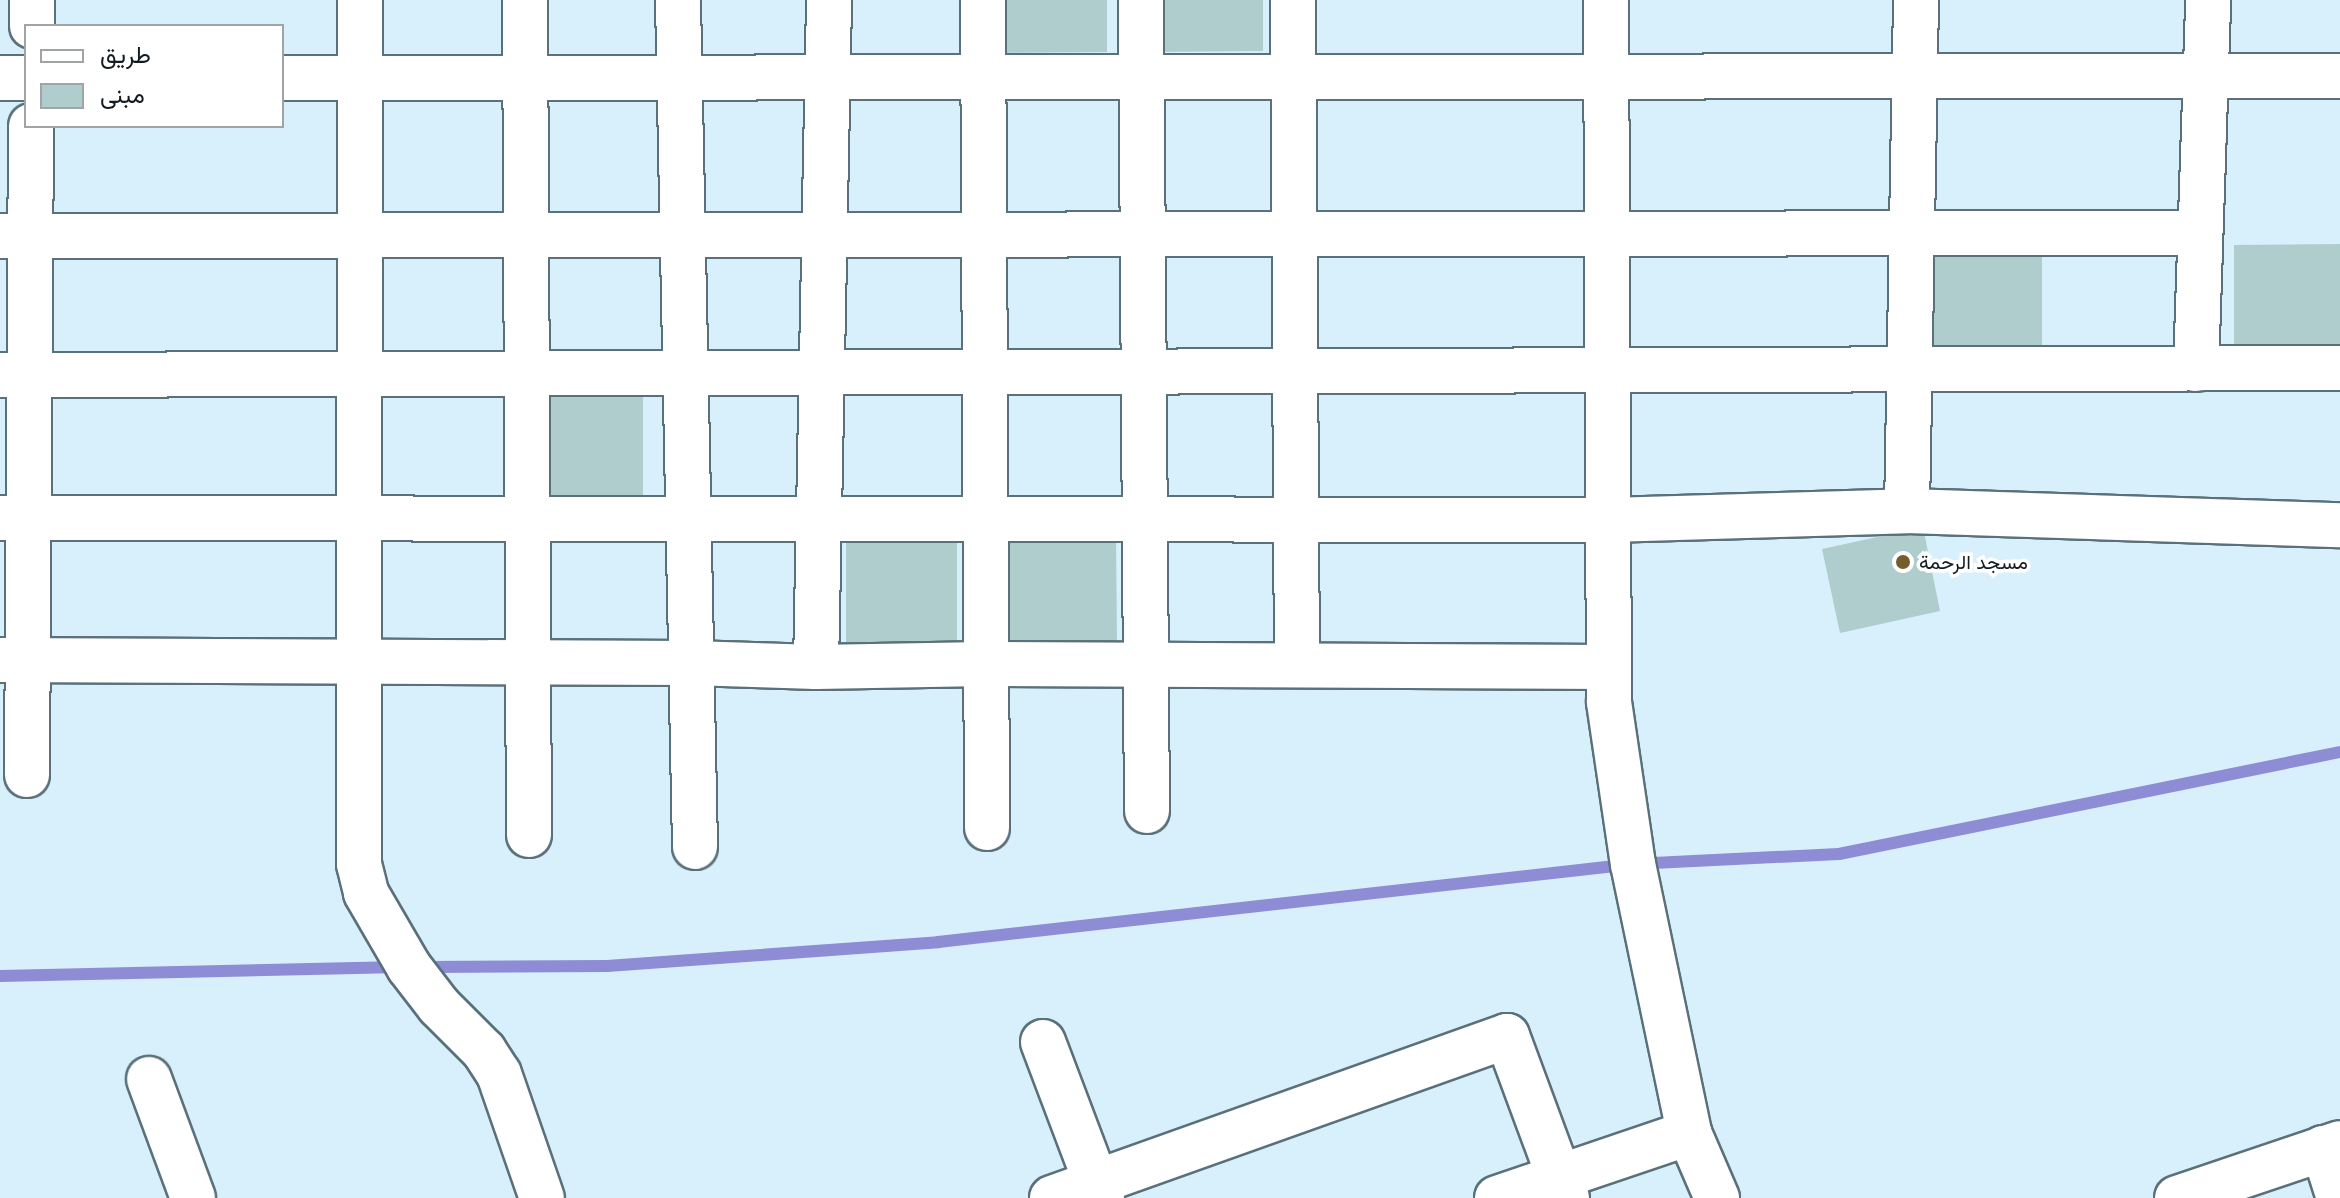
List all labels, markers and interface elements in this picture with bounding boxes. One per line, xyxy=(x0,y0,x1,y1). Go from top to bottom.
legend xyxy=(24,24,284,128)
text: طريق xyxy=(100,38,151,71)
text: مبنى xyxy=(100,78,145,111)
place label: مسجد الرحمة xyxy=(1919,550,2028,574)
marker: مسجد الرحمة xyxy=(1894,553,1912,571)

